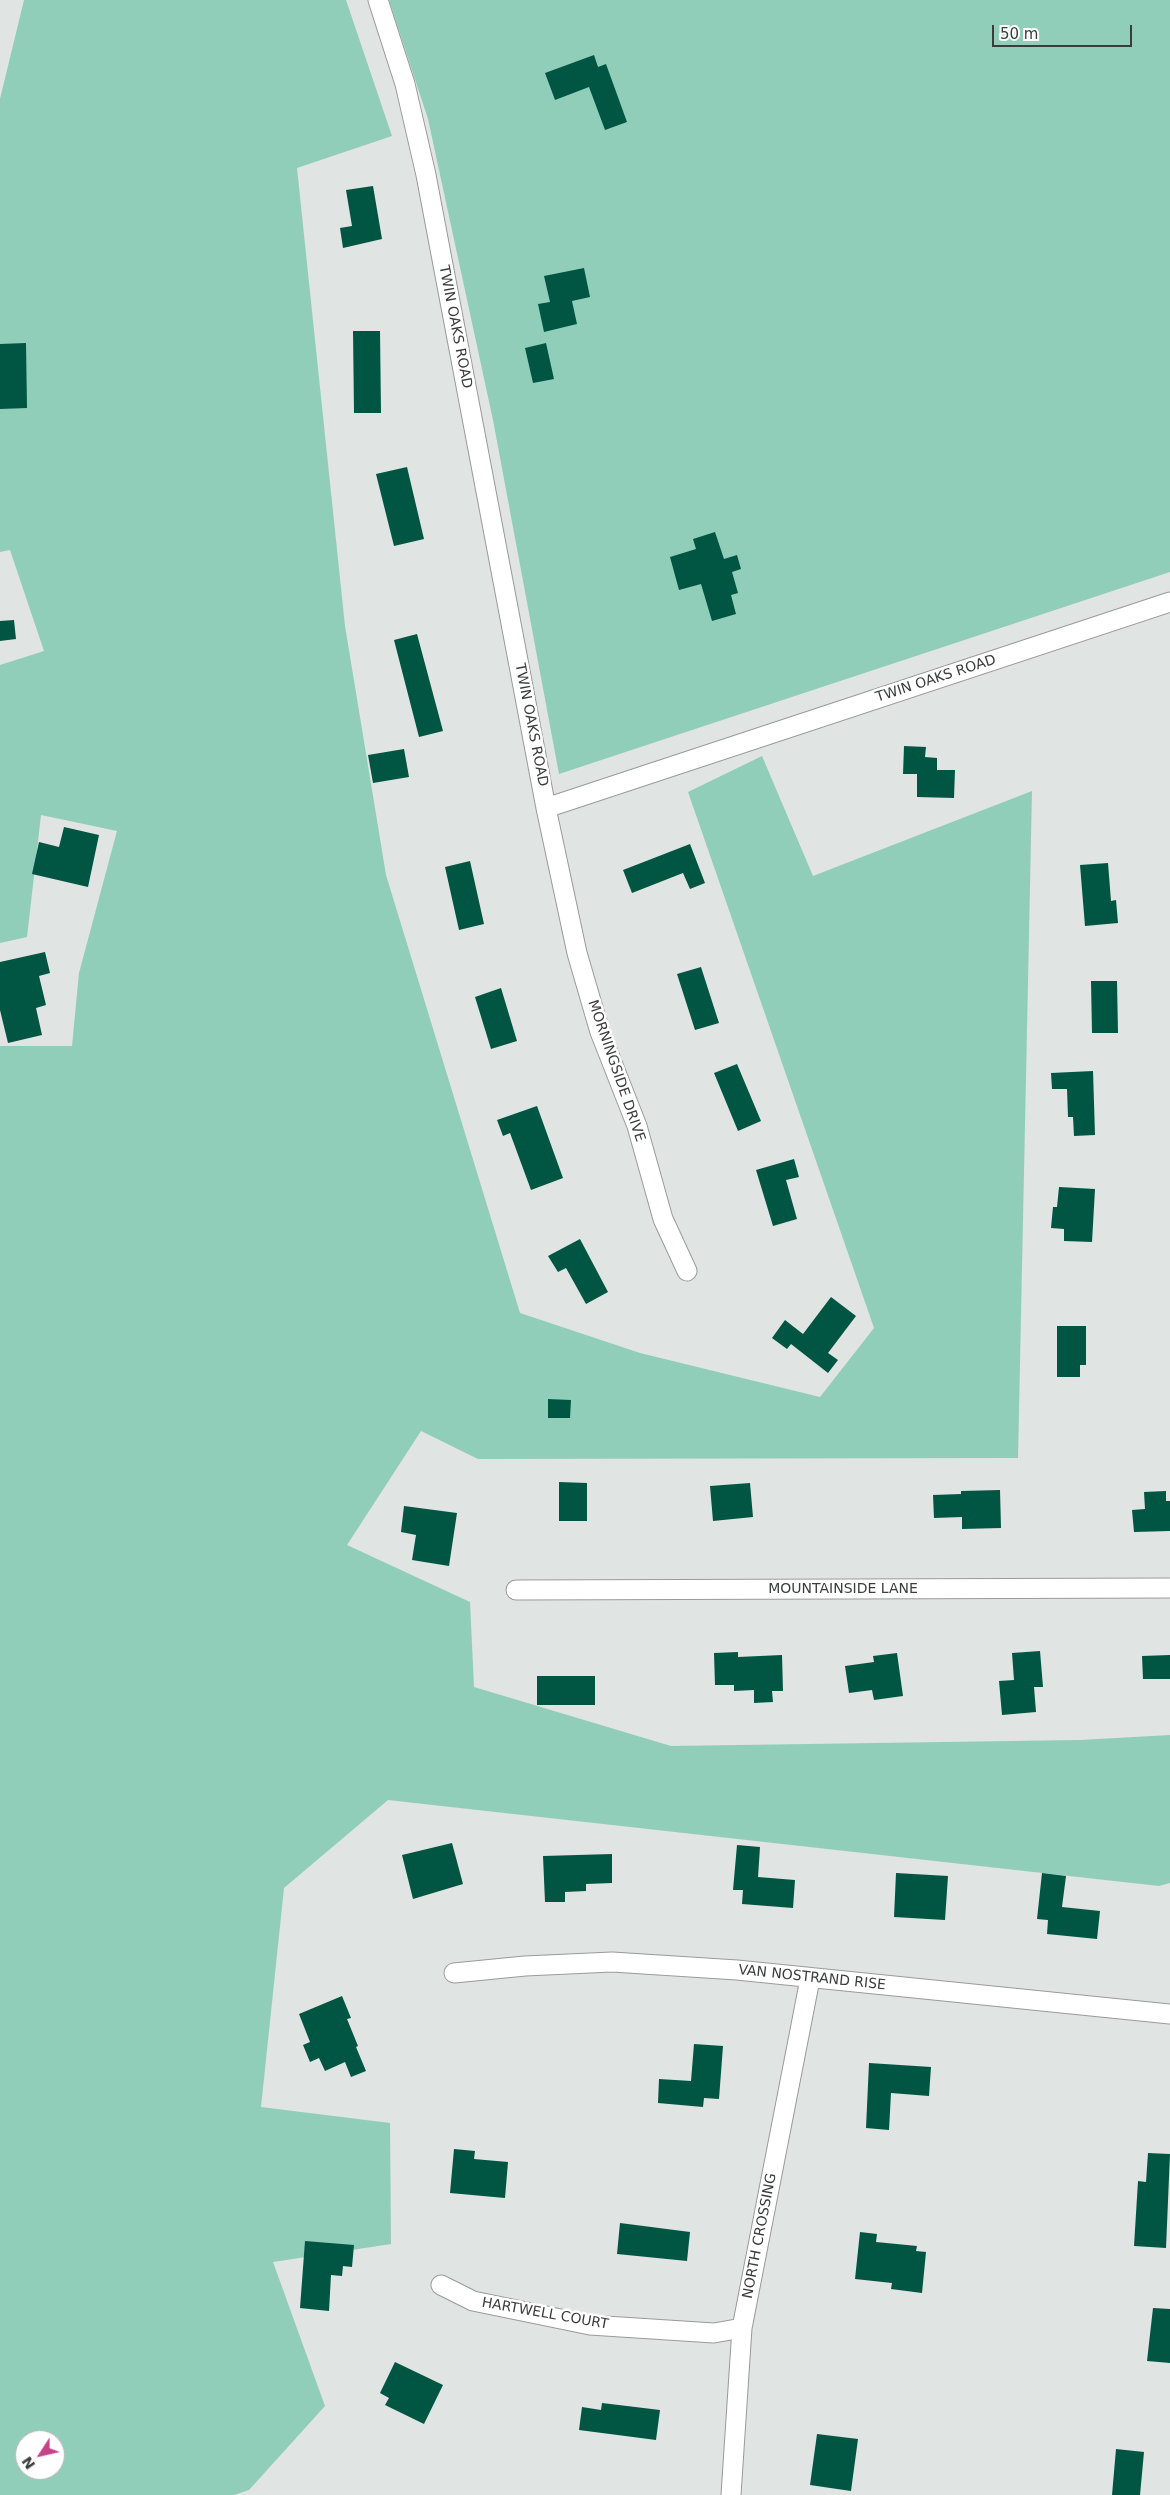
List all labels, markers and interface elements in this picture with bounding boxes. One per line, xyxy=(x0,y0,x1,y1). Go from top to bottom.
scale bar xyxy=(995,15,1135,47)
text: 50 m xyxy=(1000,25,1038,43)
street label: TWIN OAKS ROAD xyxy=(435,264,475,390)
street label: TWIN OAKS ROAD xyxy=(874,652,998,706)
street label: TWIN OAKS ROAD xyxy=(511,662,551,788)
street label: MORNINGSIDE DRIVE xyxy=(584,998,648,1144)
street label: MOUNTAINSIDE LANE xyxy=(768,1581,918,1597)
street label: VAN NOSTRAND RISE xyxy=(737,1962,887,1994)
street label: NORTH CROSSING xyxy=(740,2172,780,2300)
street label: HARTWELL COURT xyxy=(480,2295,610,2333)
north arrow xyxy=(15,2430,65,2480)
text: N xyxy=(19,2454,38,2472)

